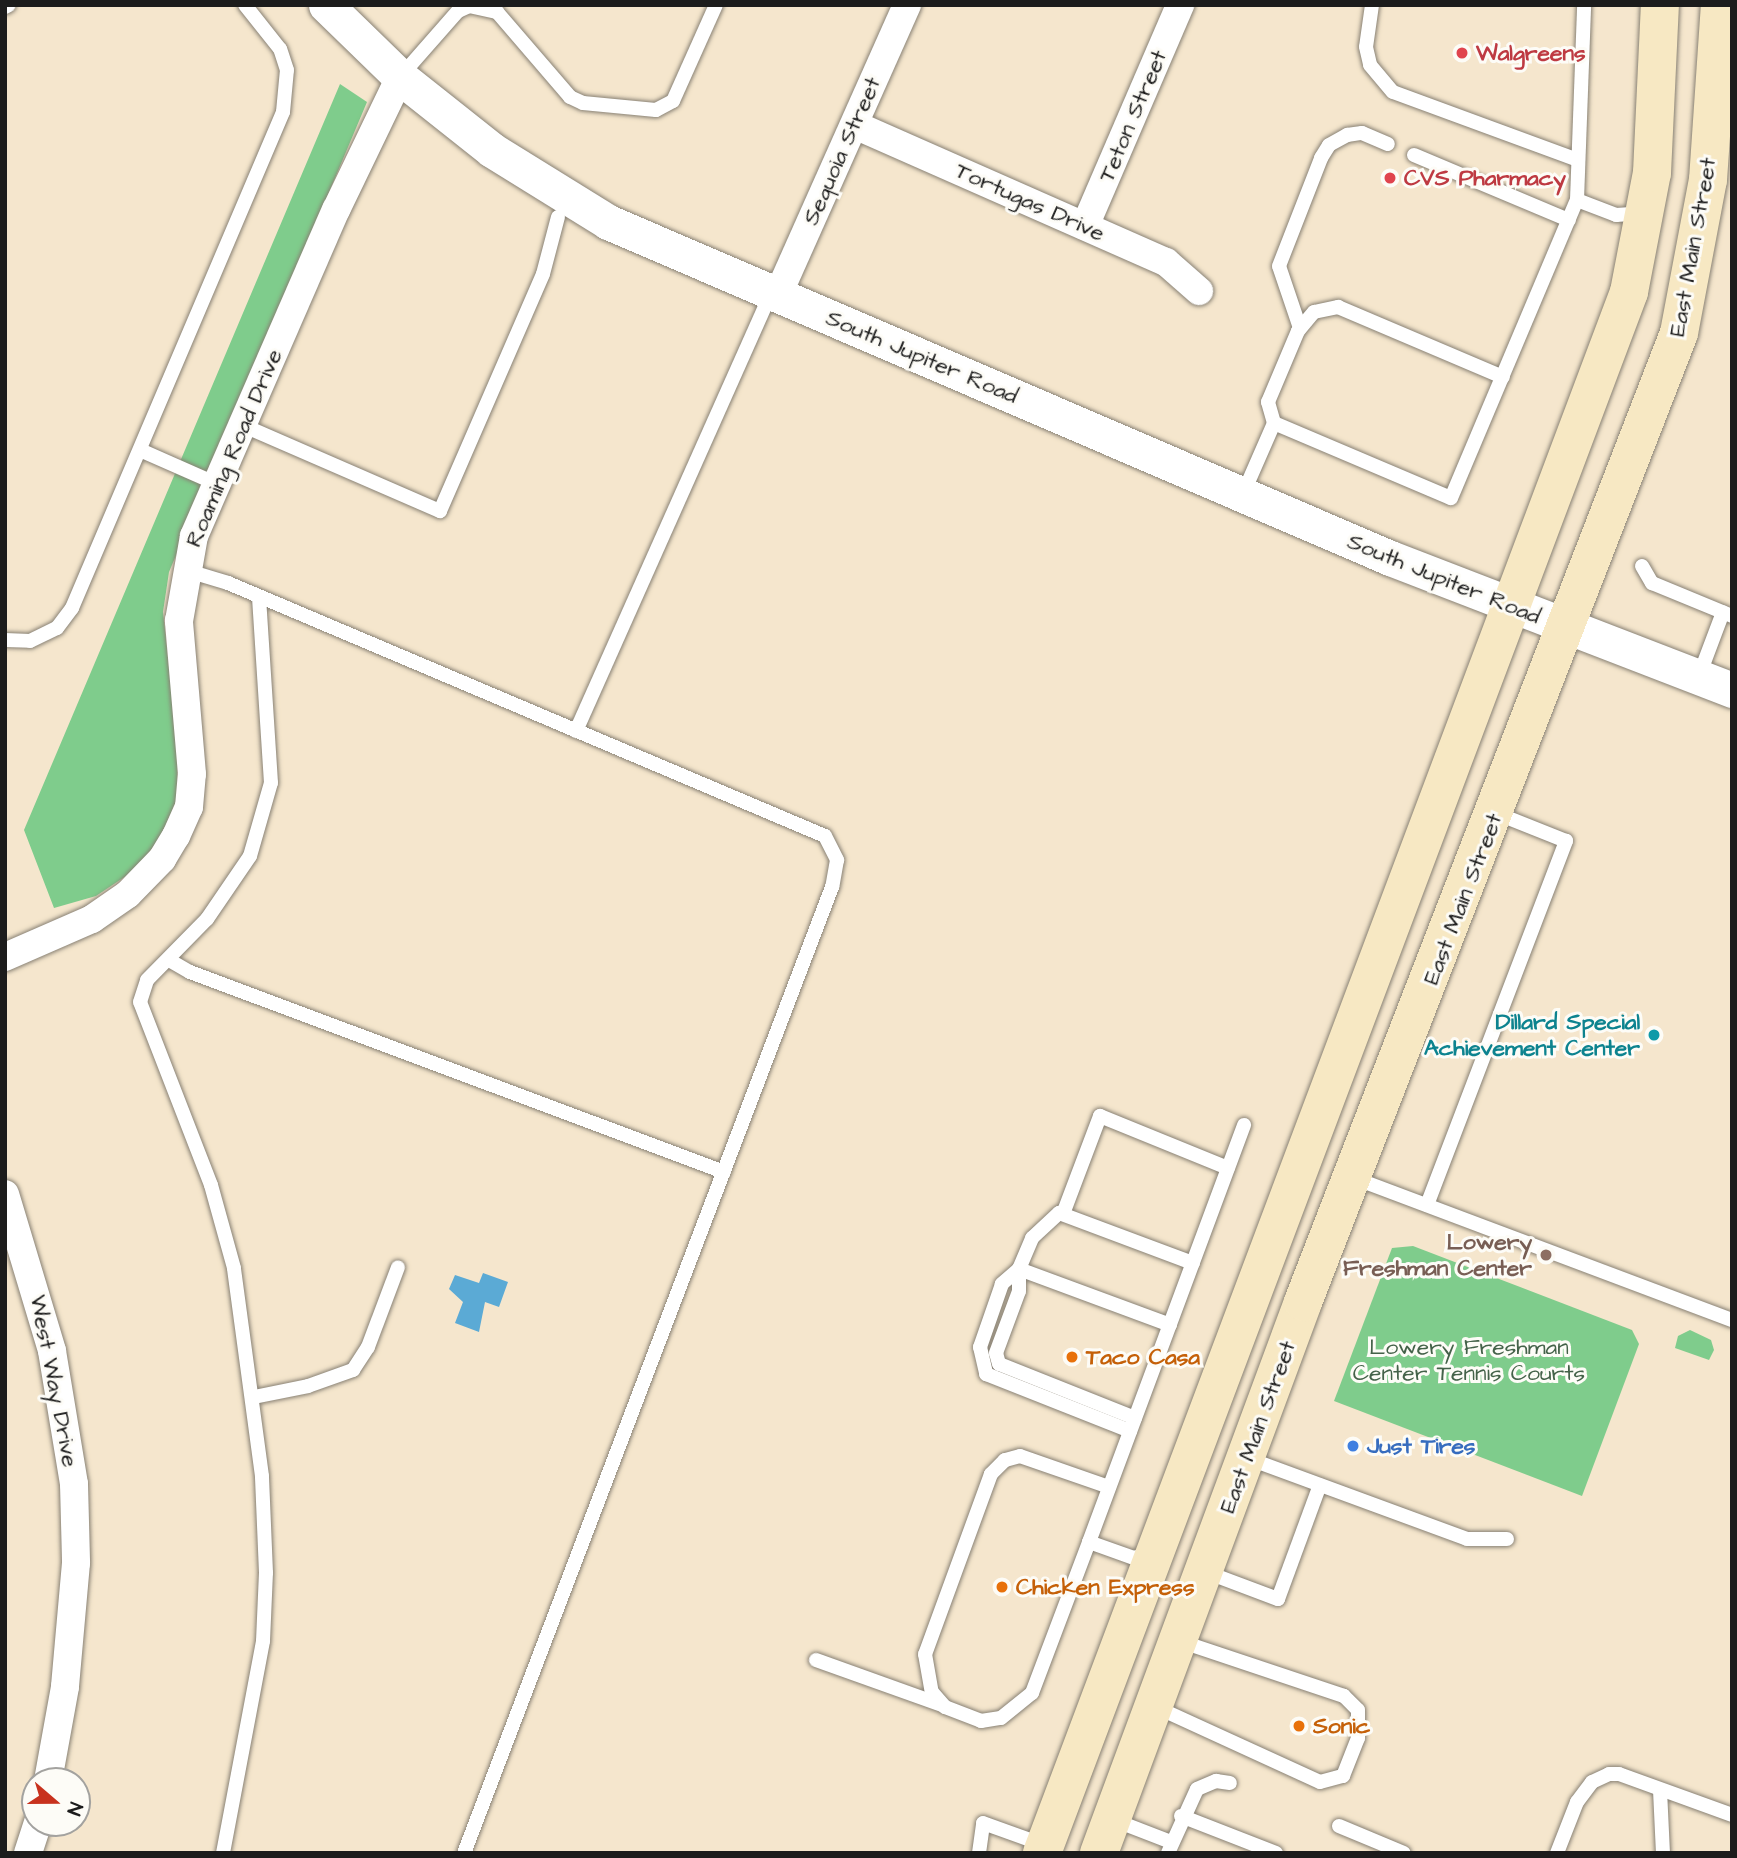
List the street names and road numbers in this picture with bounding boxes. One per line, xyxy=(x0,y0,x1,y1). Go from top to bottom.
street label: Teton Street xyxy=(1093,46,1173,186)
street label: Sequoia Street xyxy=(797,73,887,229)
street label: East Main Street xyxy=(1664,155,1722,339)
street label: Tortugas Drive xyxy=(951,157,1109,247)
street label: South Jupiter Road xyxy=(822,304,1022,410)
street label: Roaming Road Drive xyxy=(180,345,288,551)
street label: South Jupiter Road xyxy=(1343,528,1545,630)
street label: East Main Street xyxy=(1418,809,1508,989)
street label: West Way Drive xyxy=(24,1293,84,1469)
street label: East Main Street xyxy=(1214,1337,1302,1517)

